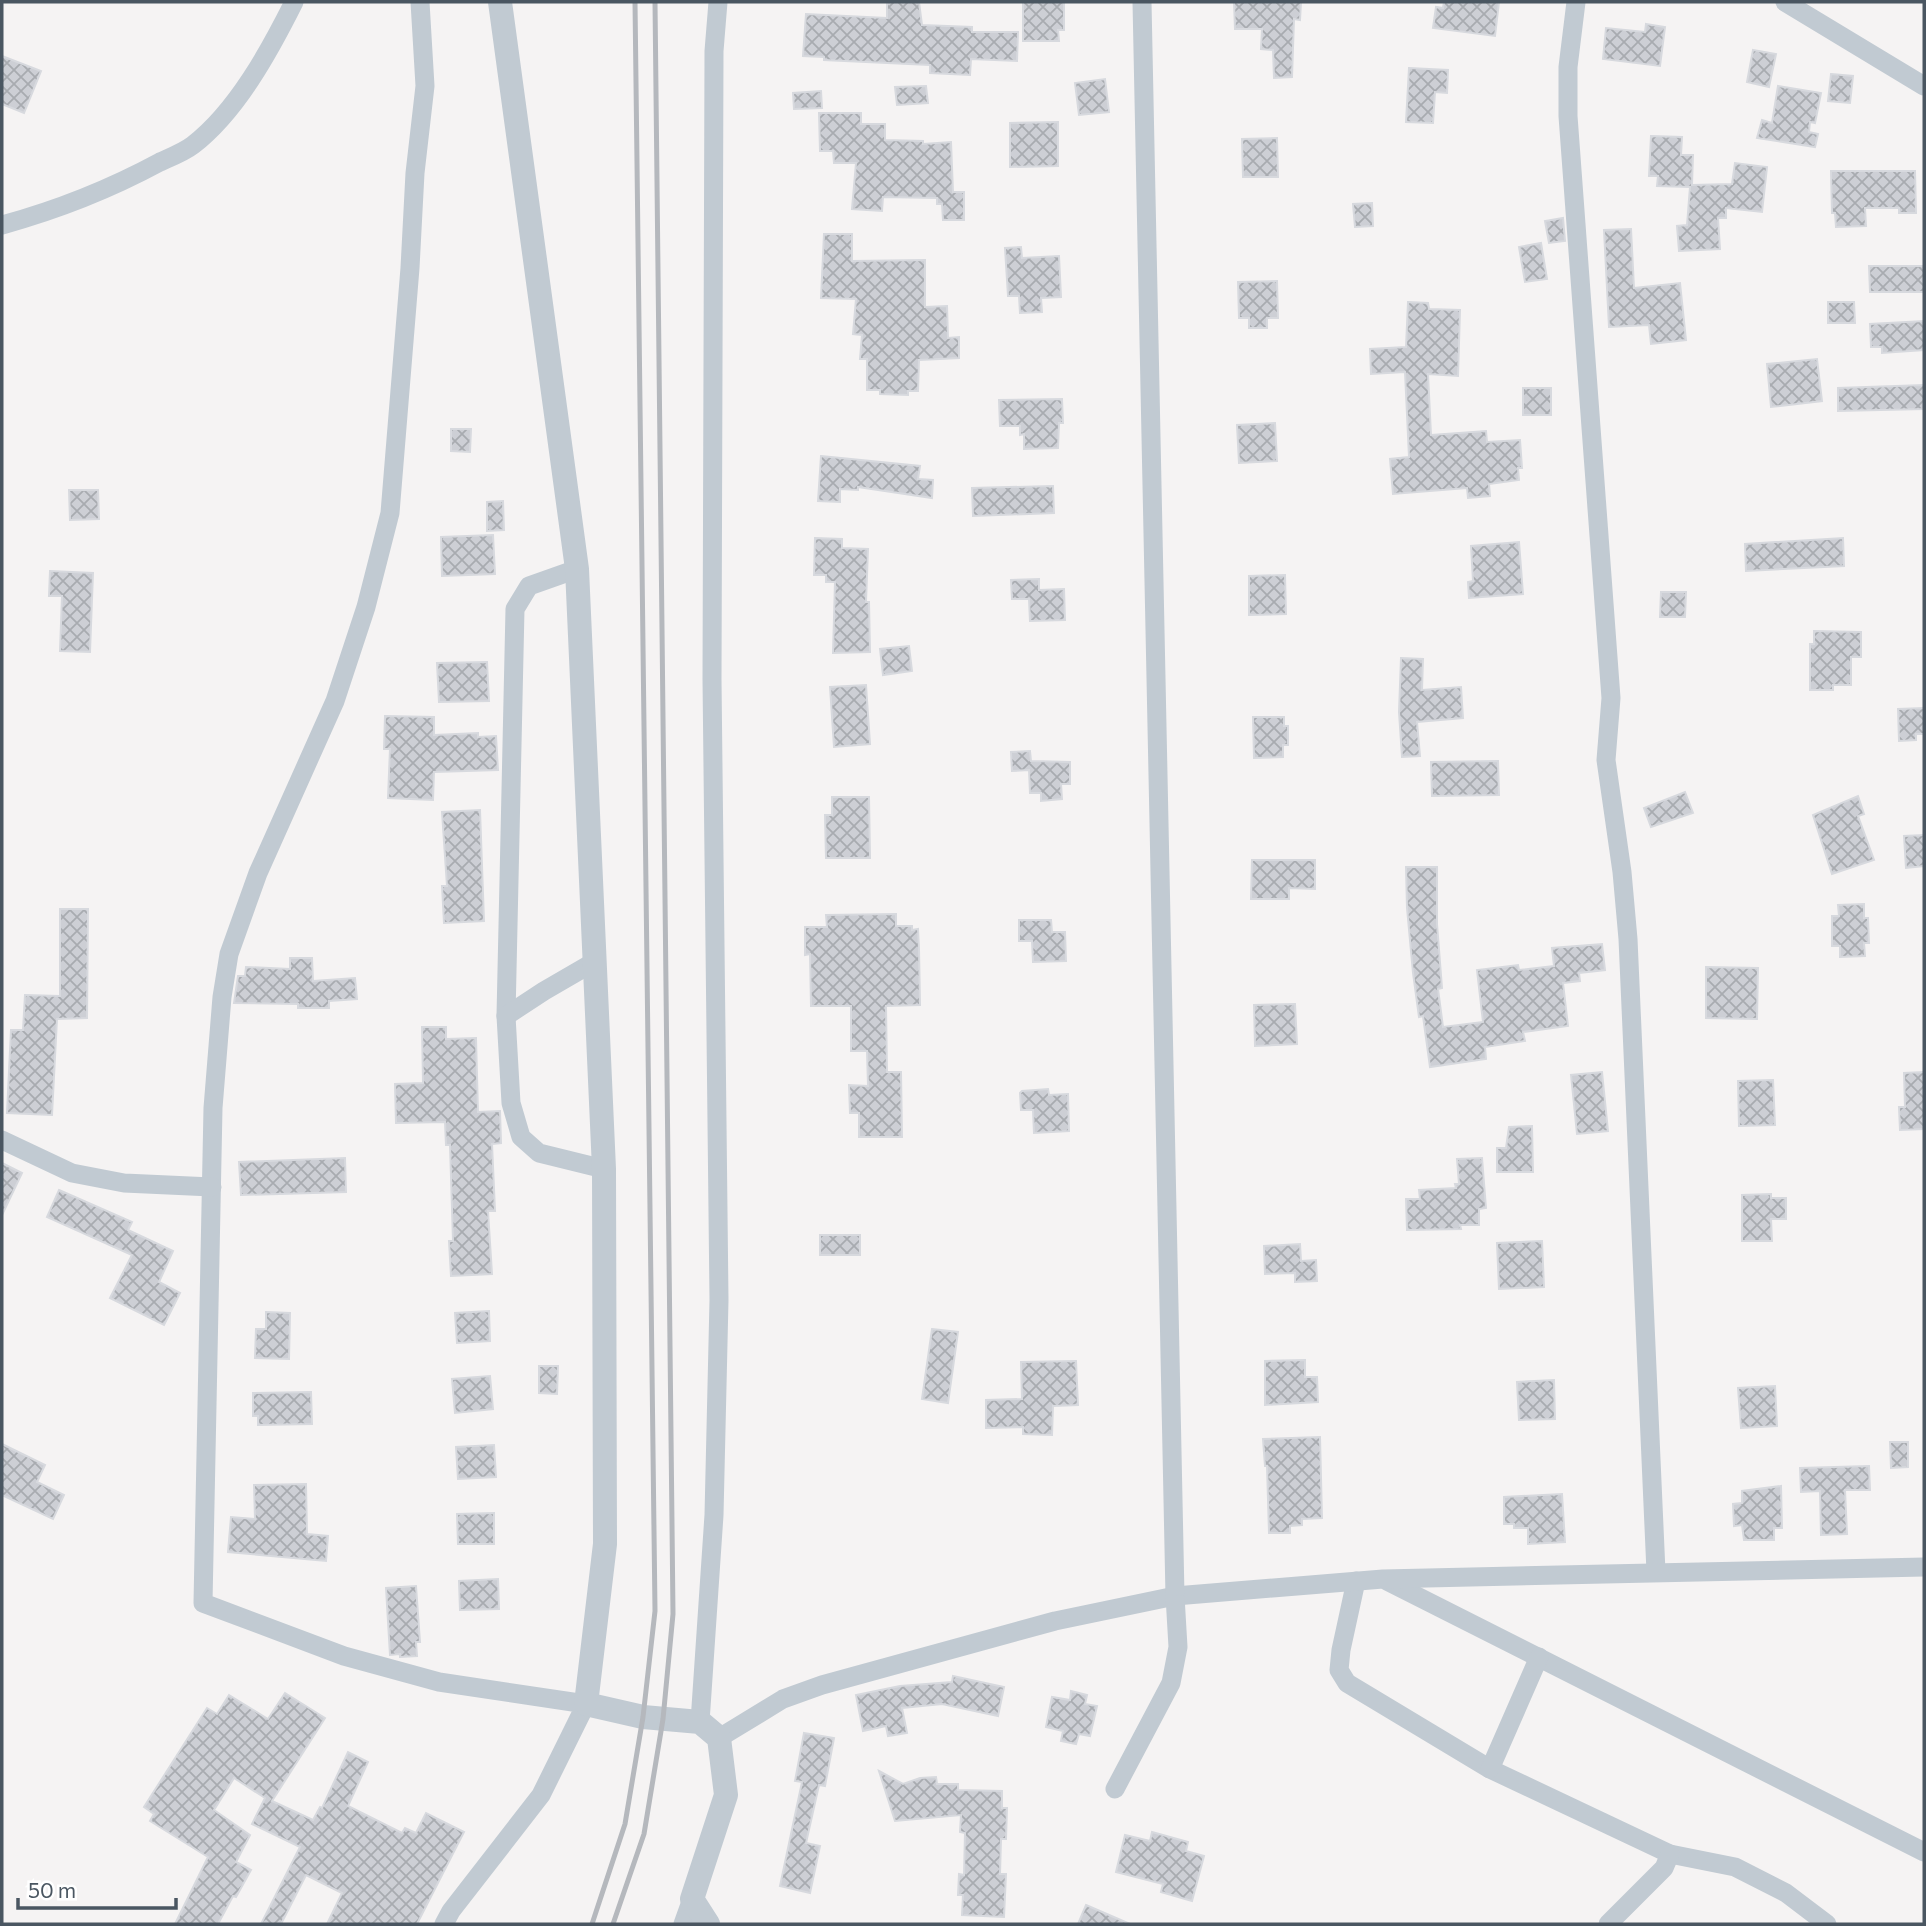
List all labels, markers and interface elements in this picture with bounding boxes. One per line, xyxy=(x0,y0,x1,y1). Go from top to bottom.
scale bar xyxy=(18,1867,175,1911)
text: 50 m xyxy=(28,1877,76,1902)

